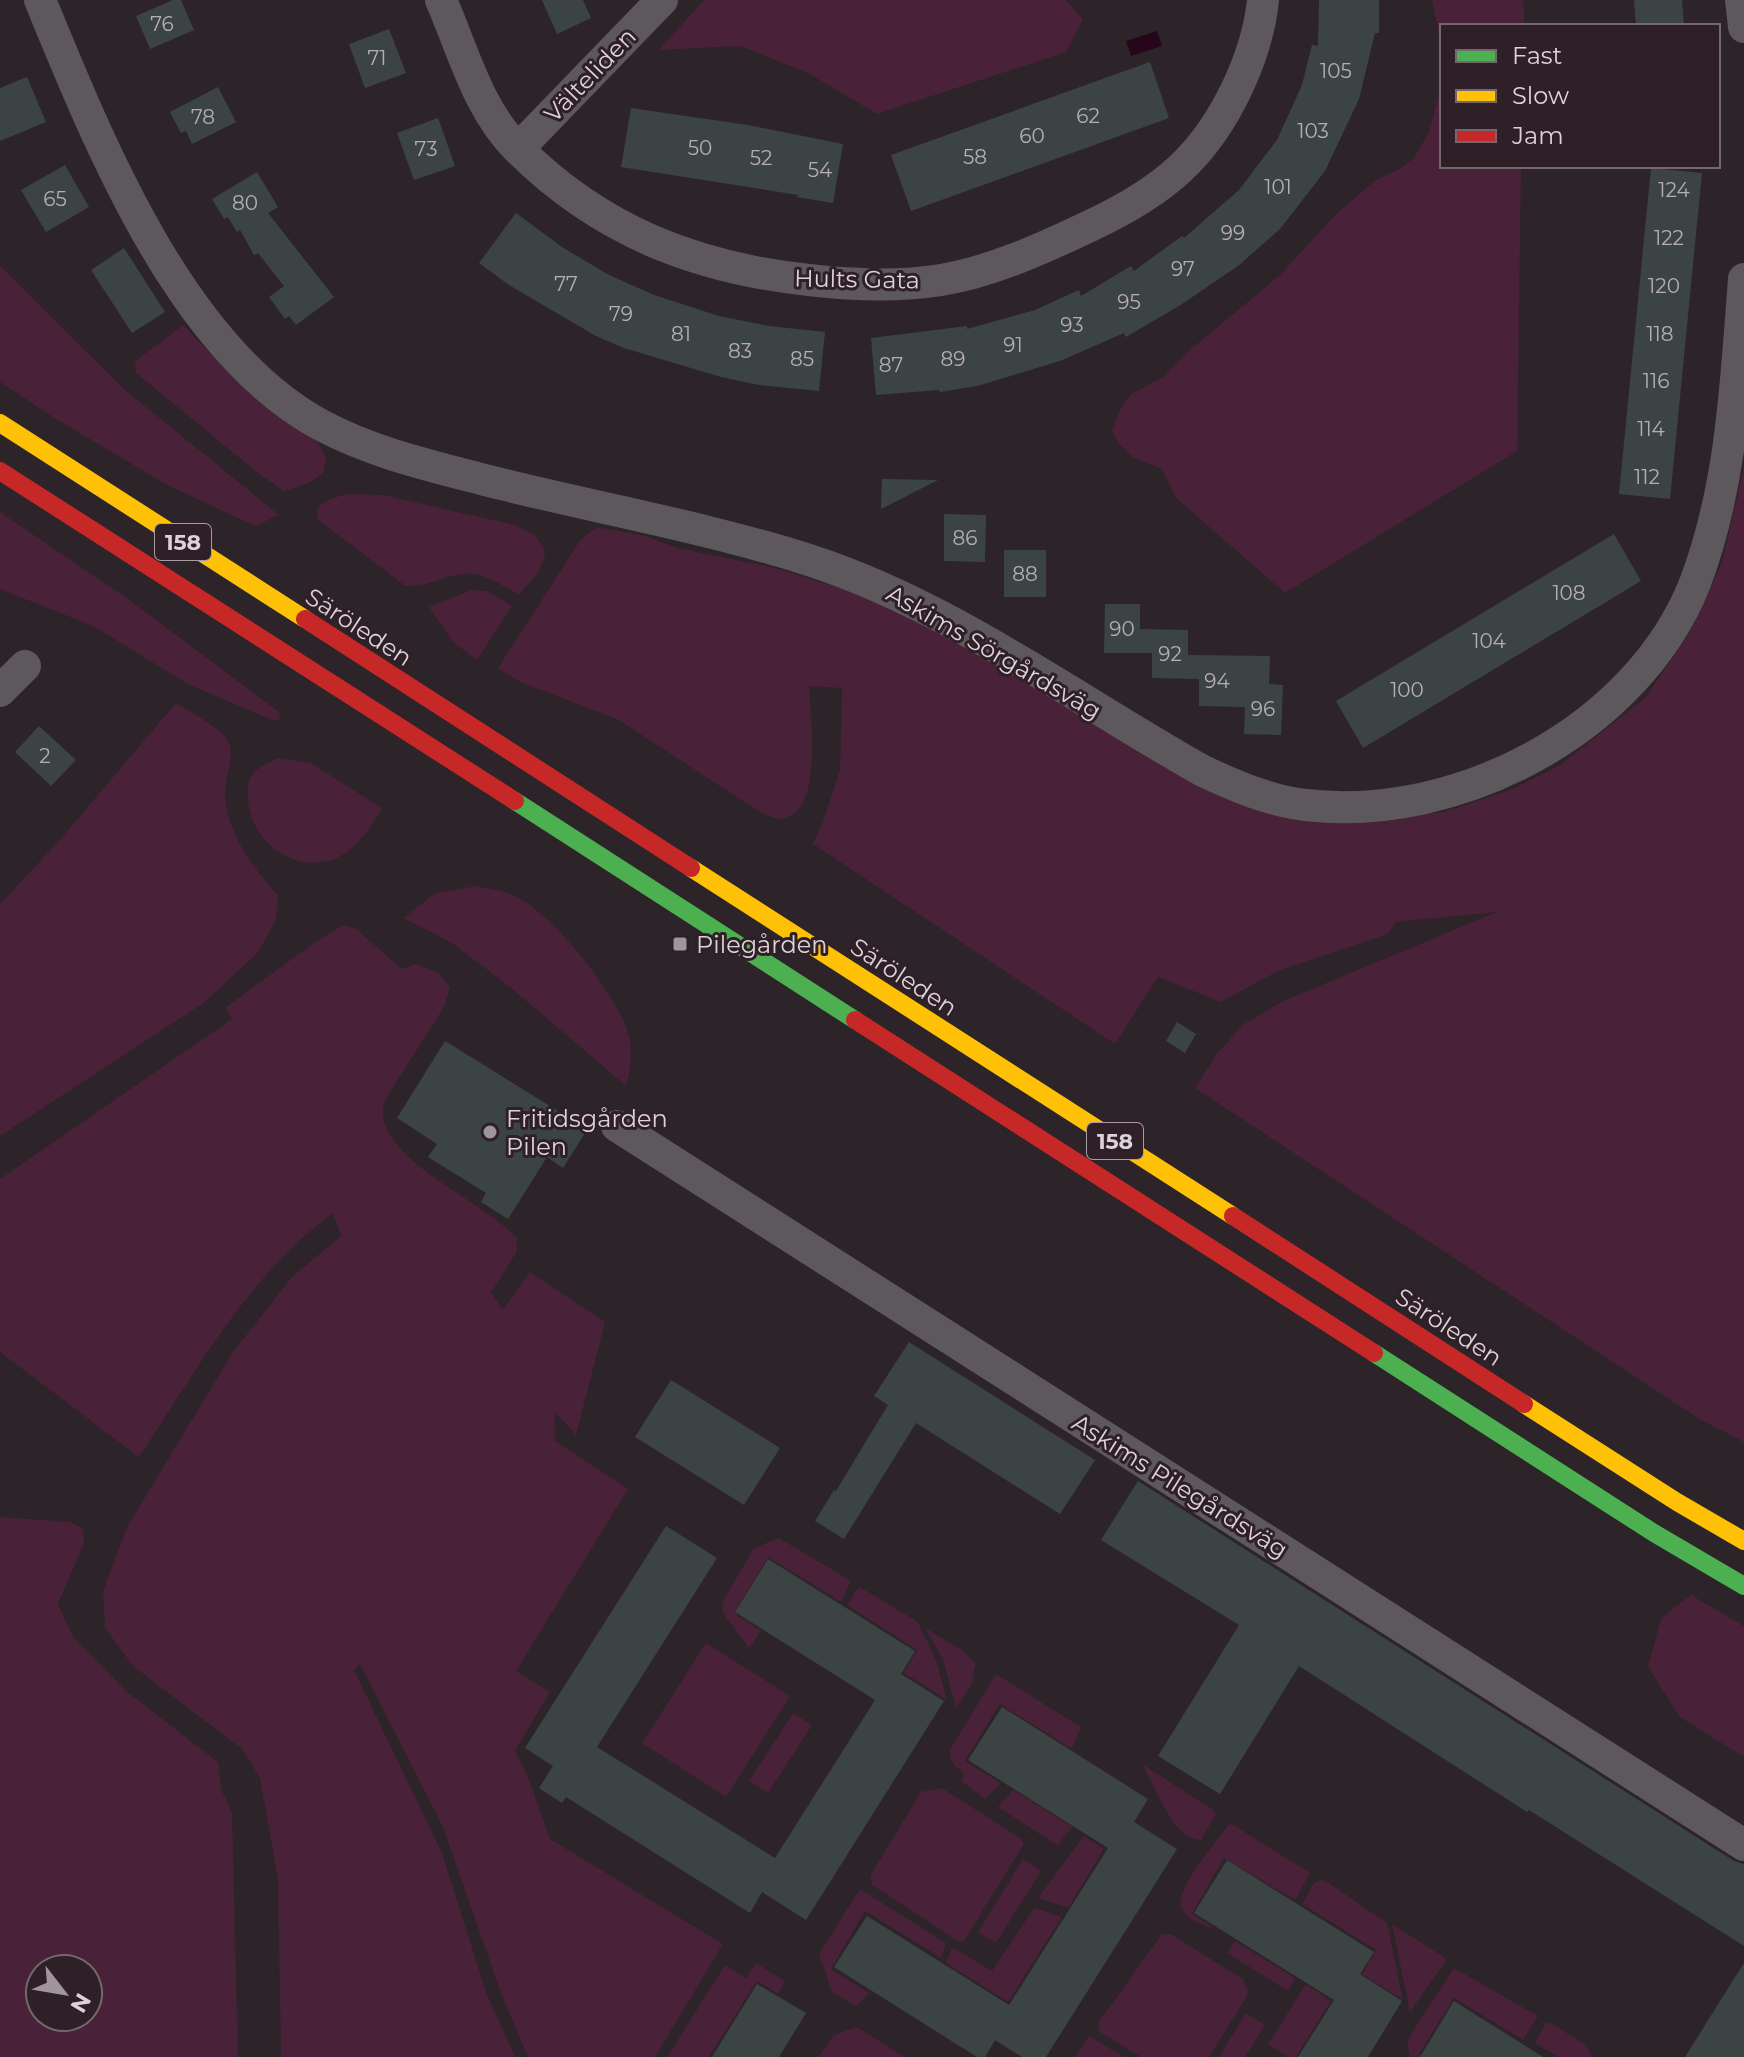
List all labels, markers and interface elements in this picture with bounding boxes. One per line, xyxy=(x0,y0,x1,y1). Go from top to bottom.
house number: 76 xyxy=(150,12,174,36)
street label: Välteliden xyxy=(538,22,642,128)
legend xyxy=(1440,24,1720,168)
text: Fast xyxy=(1512,41,1563,70)
house number: 71 xyxy=(367,46,387,70)
house number: 105 xyxy=(1320,59,1352,83)
text: Slow xyxy=(1512,81,1569,110)
house number: 62 xyxy=(1076,104,1100,128)
house number: 78 xyxy=(191,105,215,129)
house number: 103 xyxy=(1297,119,1329,143)
text: Jam xyxy=(1511,121,1564,150)
house number: 60 xyxy=(1019,124,1045,148)
house number: 50 xyxy=(688,136,712,160)
house number: 73 xyxy=(415,137,437,161)
house number: 58 xyxy=(963,145,987,169)
house number: 52 xyxy=(750,146,772,170)
house number: 54 xyxy=(808,158,832,182)
house number: 101 xyxy=(1264,175,1292,199)
house number: 124 xyxy=(1658,178,1690,202)
house number: 65 xyxy=(43,187,67,211)
house number: 80 xyxy=(232,191,258,215)
house number: 99 xyxy=(1221,221,1245,245)
house number: 122 xyxy=(1654,226,1684,250)
house number: 97 xyxy=(1171,257,1195,281)
street label: Hults Gata xyxy=(794,263,920,295)
house number: 77 xyxy=(554,272,578,296)
house number: 120 xyxy=(1648,274,1680,298)
house number: 95 xyxy=(1117,290,1141,314)
house number: 79 xyxy=(609,302,633,326)
house number: 93 xyxy=(1060,313,1084,337)
house number: 81 xyxy=(671,322,691,346)
house number: 118 xyxy=(1646,322,1674,346)
house number: 91 xyxy=(1003,333,1023,357)
house number: 83 xyxy=(728,339,752,363)
house number: 85 xyxy=(790,347,814,371)
house number: 89 xyxy=(941,347,965,371)
house number: 87 xyxy=(879,353,903,377)
house number: 116 xyxy=(1643,369,1669,393)
house number: 114 xyxy=(1637,417,1665,441)
house number: 112 xyxy=(1634,465,1660,489)
road number: 158 xyxy=(155,524,211,560)
house number: 86 xyxy=(953,526,977,550)
house number: 88 xyxy=(1012,562,1038,586)
street label: Askims Sörgårdsväg xyxy=(882,579,1106,725)
house number: 108 xyxy=(1552,581,1586,605)
street label: Säröleden xyxy=(300,582,418,672)
house number: 90 xyxy=(1109,617,1135,641)
house number: 104 xyxy=(1472,629,1506,653)
house number: 92 xyxy=(1158,642,1182,666)
house number: 94 xyxy=(1204,669,1230,693)
house number: 100 xyxy=(1390,678,1424,702)
house number: 96 xyxy=(1251,697,1275,721)
house number: 2 xyxy=(39,744,51,768)
place label: Pilegården xyxy=(696,930,828,959)
street label: Säröleden xyxy=(845,932,963,1022)
marker: Pilegården xyxy=(671,935,689,953)
place label: Fritidsgården Pilen xyxy=(506,1104,668,1161)
marker: Fritidsgården Pilen xyxy=(481,1123,499,1141)
road number: 158 xyxy=(1087,1123,1143,1159)
street label: Säröleden xyxy=(1390,1282,1508,1372)
street label: Askims Pilegårdsväg xyxy=(1067,1408,1293,1564)
north arrow xyxy=(24,1953,104,2033)
text: N xyxy=(65,1988,97,2018)

